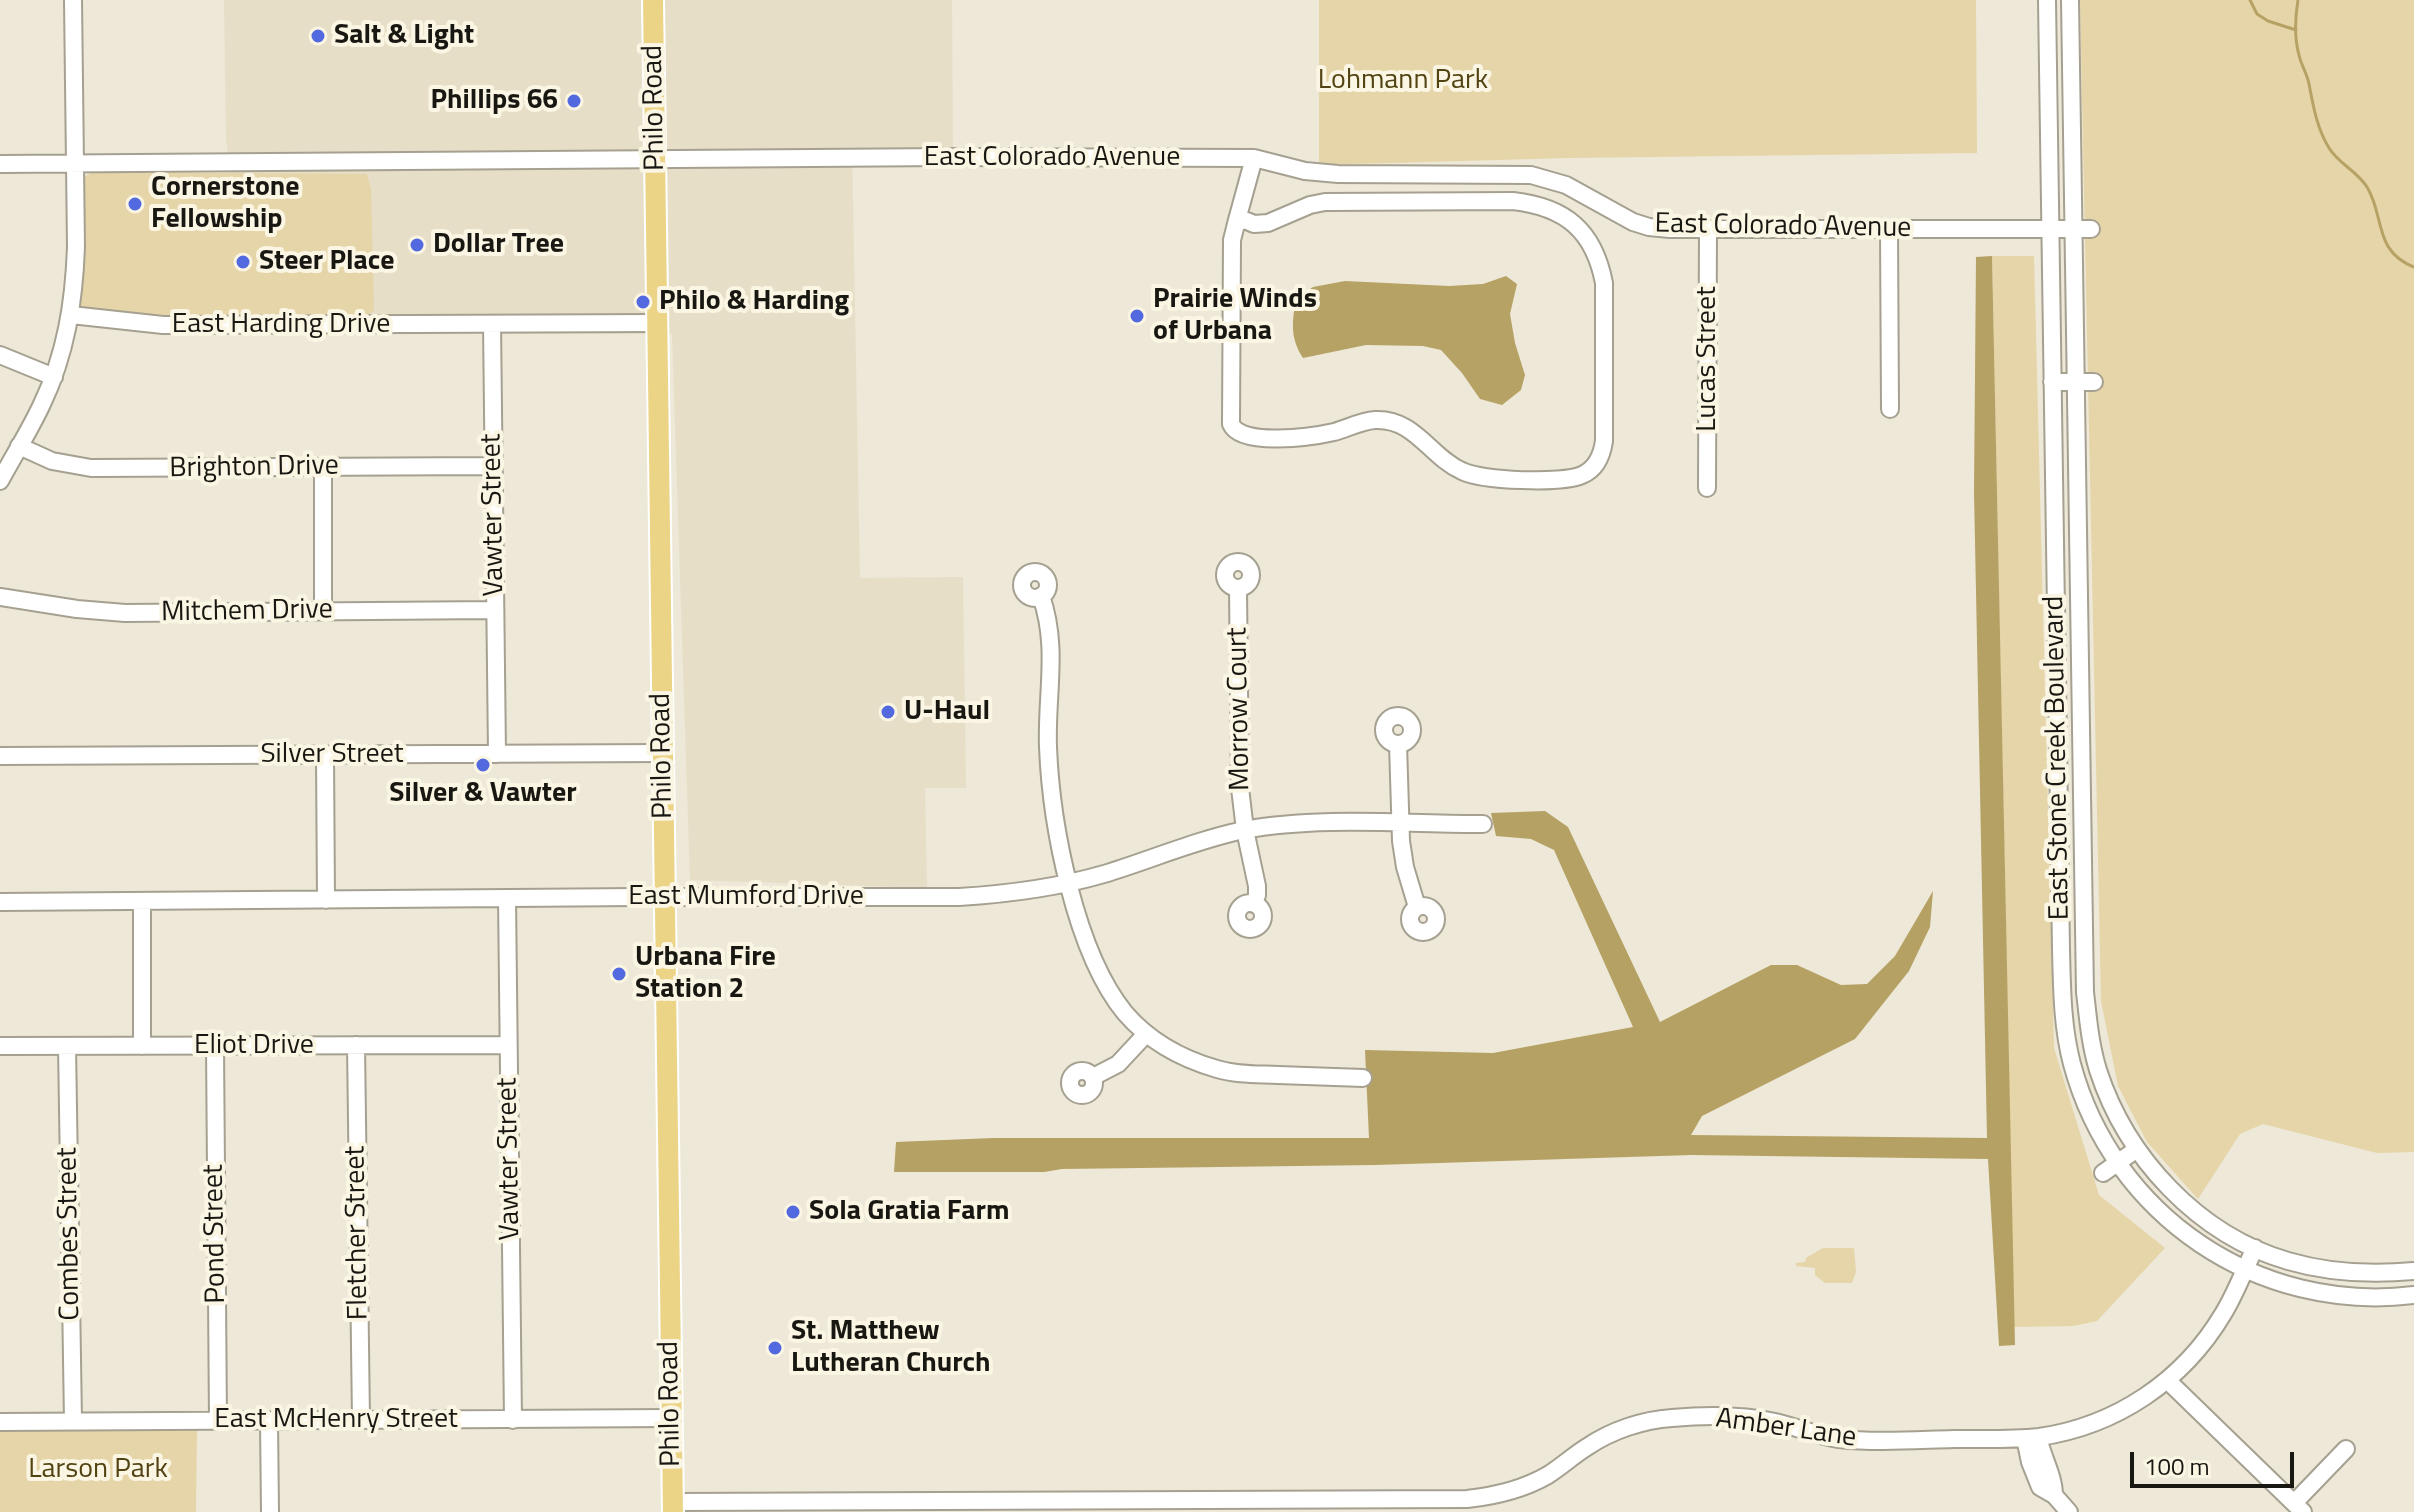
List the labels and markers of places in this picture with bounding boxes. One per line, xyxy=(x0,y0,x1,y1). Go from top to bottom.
place label: Salt & Light xyxy=(334,19,474,53)
marker: Salt & Light xyxy=(309,27,327,45)
place label: Phillips 66 xyxy=(430,84,558,118)
marker: Phillips 66 xyxy=(565,92,583,110)
place label: Cornerstone Fellowship xyxy=(151,171,300,237)
marker: Cornerstone Fellowship xyxy=(126,195,144,213)
place label: Dollar Tree xyxy=(433,228,564,262)
marker: Dollar Tree xyxy=(408,236,426,254)
place label: Steer Place xyxy=(259,245,394,279)
marker: Steer Place xyxy=(234,253,252,271)
place label: Prairie Winds of Urbana xyxy=(1153,283,1317,349)
place label: Philo & Harding xyxy=(659,285,849,319)
marker: Philo & Harding xyxy=(634,293,652,311)
marker: Prairie Winds of Urbana xyxy=(1128,307,1146,325)
place label: U-Haul xyxy=(904,695,990,729)
marker: U-Haul xyxy=(879,703,897,721)
marker: Silver & Vawter xyxy=(474,756,492,774)
place label: Silver & Vawter xyxy=(389,777,577,811)
place label: Urbana Fire Station 2 xyxy=(635,941,776,1007)
marker: Urbana Fire Station 2 xyxy=(610,965,628,983)
place label: Sola Gratia Farm xyxy=(809,1195,1009,1229)
marker: Sola Gratia Farm xyxy=(784,1203,802,1221)
place label: St. Matthew Lutheran Church xyxy=(791,1315,991,1381)
marker: St. Matthew Lutheran Church xyxy=(766,1339,784,1357)

